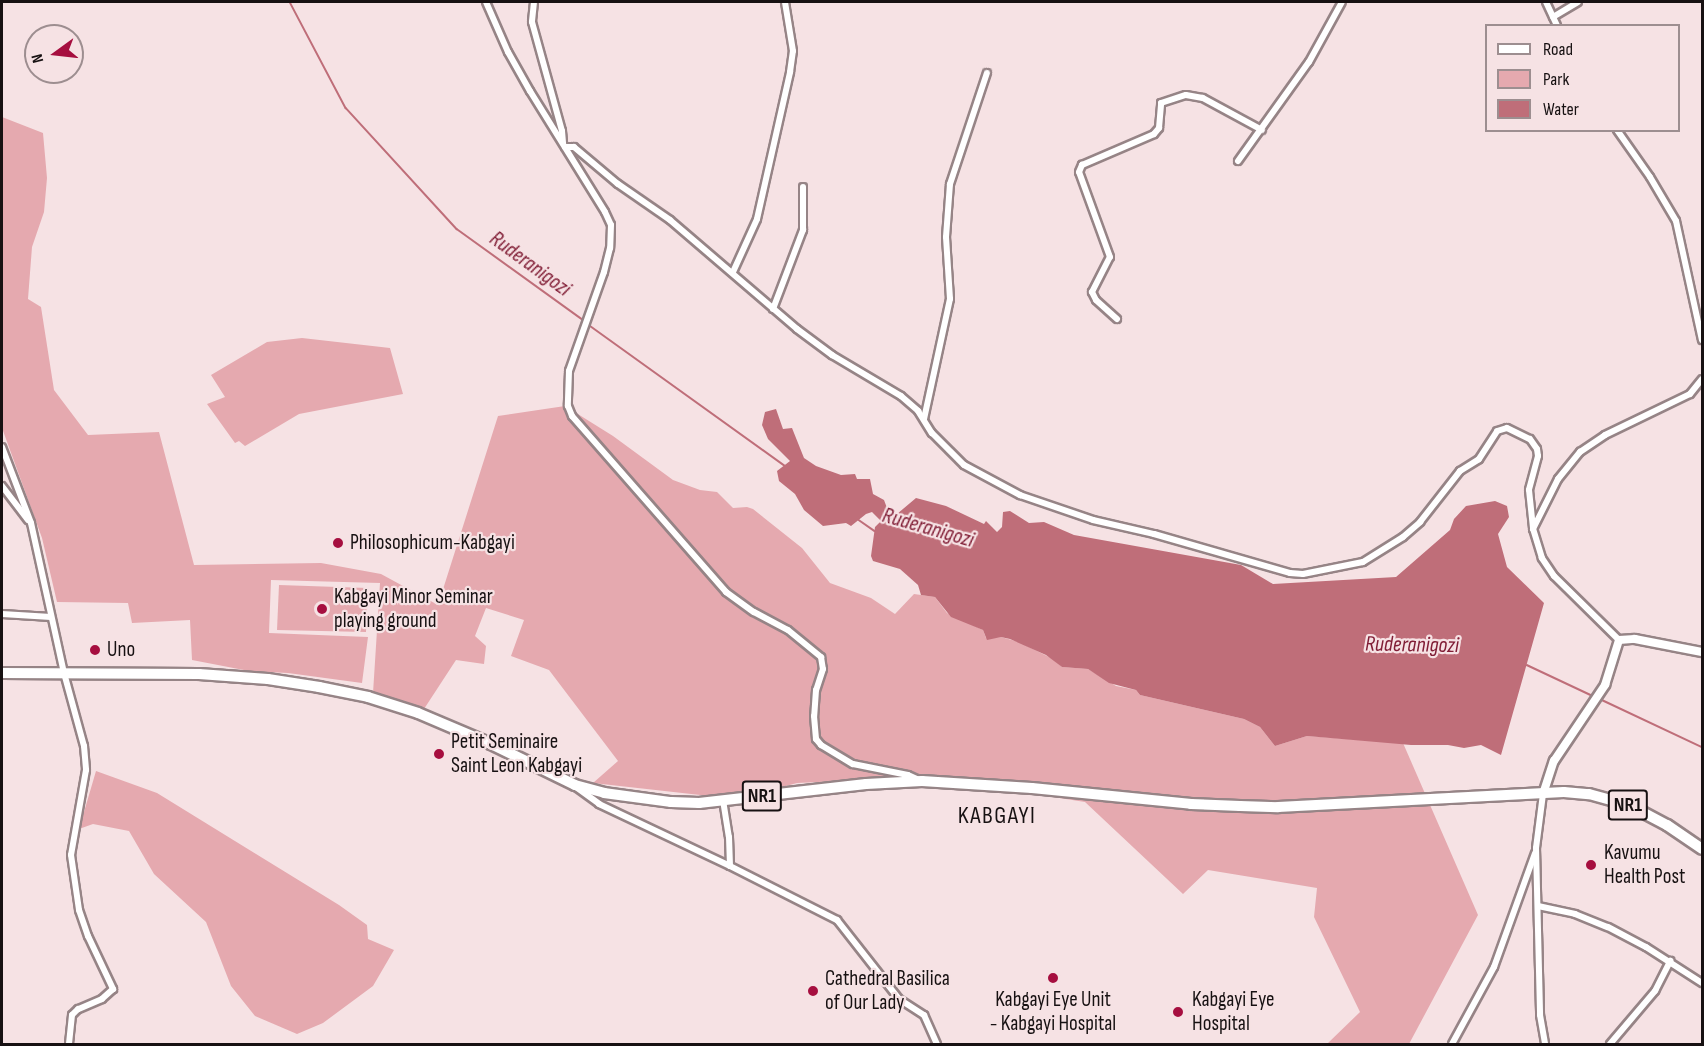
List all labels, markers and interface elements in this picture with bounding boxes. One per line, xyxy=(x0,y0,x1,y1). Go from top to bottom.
north arrow xyxy=(24,24,84,84)
legend xyxy=(1485,24,1680,132)
text: Road xyxy=(1543,39,1573,60)
text: N xyxy=(28,52,48,65)
text: Park xyxy=(1543,69,1569,90)
text: Water xyxy=(1543,99,1579,120)
water label: Ruderanigozi xyxy=(484,226,576,302)
water label: Ruderanigozi xyxy=(879,502,977,554)
place label: Philosophicum-Kabgayi xyxy=(350,530,515,556)
marker: Philosophicum-Kabgayi xyxy=(331,536,345,550)
place label: Kabgayi Minor Seminar playing ground xyxy=(334,584,493,634)
marker: Kabgayi Minor Seminar playing ground xyxy=(315,602,329,616)
water label: Ruderanigozi xyxy=(1365,631,1459,659)
place label: Uno xyxy=(107,637,135,663)
marker: Uno xyxy=(88,643,102,657)
place label: Petit Seminaire Saint Leon Kabgayi xyxy=(451,729,582,779)
marker: Petit Seminaire Saint Leon Kabgayi xyxy=(432,747,446,761)
road number: NR1 xyxy=(741,779,783,813)
road number: NR1 xyxy=(1607,788,1649,822)
district label: KABGAYI xyxy=(958,802,1036,830)
place label: Kavumu Health Post xyxy=(1604,840,1685,890)
marker: Kavumu Health Post xyxy=(1582,856,1600,874)
place label: Cathedral Basilica of Our Lady xyxy=(825,966,950,1016)
marker: Kabgayi Eye Unit - Kabgayi Hospital xyxy=(1046,971,1060,985)
marker: Cathedral Basilica of Our Lady xyxy=(806,984,820,998)
place label: Kabgayi Eye Unit - Kabgayi Hospital xyxy=(990,987,1116,1037)
place label: Kabgayi Eye Hospital xyxy=(1192,987,1275,1037)
marker: Kabgayi Eye Hospital xyxy=(1169,1003,1187,1021)

